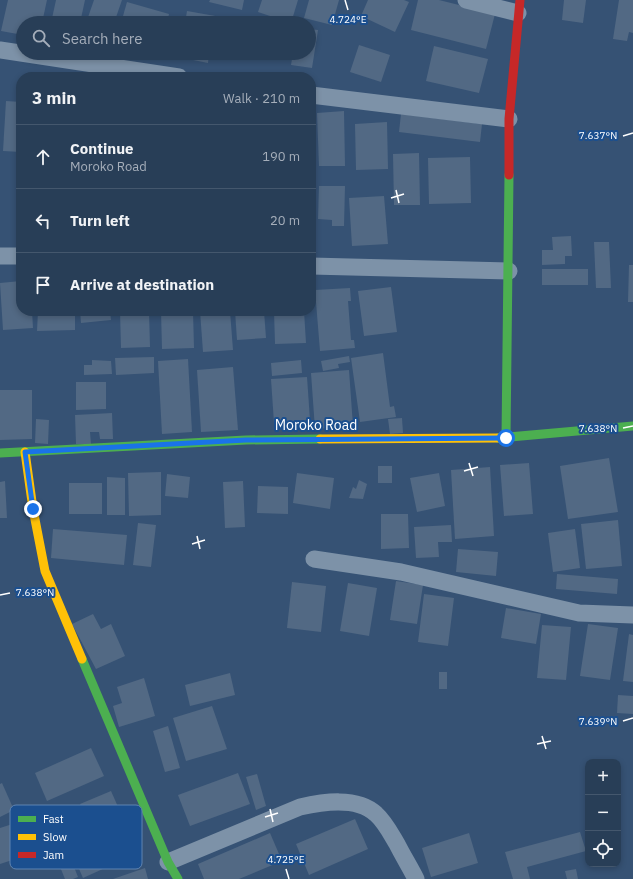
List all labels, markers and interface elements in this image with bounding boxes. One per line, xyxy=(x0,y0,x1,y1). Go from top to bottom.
text: 4.724°E xyxy=(329,13,367,26)
search box xyxy=(16,16,316,60)
icon: search xyxy=(30,27,52,49)
text: Search here xyxy=(62,29,142,48)
text: 3 min xyxy=(32,87,76,109)
text: Walk · 210 m xyxy=(223,90,300,107)
text: 7.637°N xyxy=(579,129,617,142)
text: Continue xyxy=(70,139,134,158)
icon: ahead xyxy=(32,146,54,168)
text: 190 m xyxy=(262,148,300,165)
text: Moroko Road xyxy=(70,158,147,175)
icon: left xyxy=(32,210,54,232)
text: Turn left xyxy=(70,211,130,230)
text: 20 m xyxy=(270,212,300,229)
icon: arrive xyxy=(32,274,54,296)
text: Arrive at destination xyxy=(70,275,214,294)
street label: Moroko Road xyxy=(275,416,357,434)
text: 7.638°N xyxy=(579,422,617,435)
route start xyxy=(497,429,515,447)
route end xyxy=(24,500,42,518)
text: 7.638°N xyxy=(16,586,54,599)
text: 7.639°N xyxy=(579,715,617,728)
map controls xyxy=(585,759,621,867)
button: + xyxy=(585,759,621,795)
button: − xyxy=(585,795,621,831)
legend xyxy=(10,805,142,869)
text: Fast xyxy=(43,812,64,826)
text: Slow xyxy=(43,830,67,844)
button: locate xyxy=(585,831,621,867)
text: Jam xyxy=(43,848,64,862)
text: 4.725°E xyxy=(267,853,305,866)

